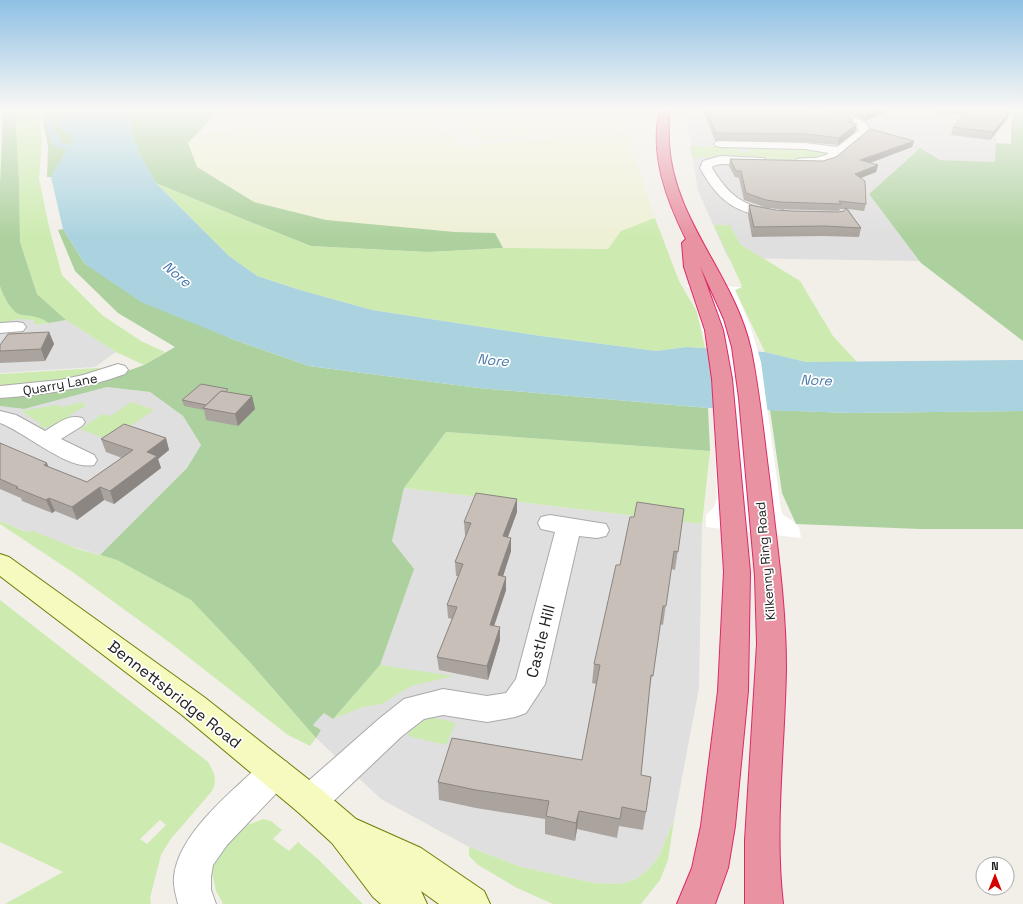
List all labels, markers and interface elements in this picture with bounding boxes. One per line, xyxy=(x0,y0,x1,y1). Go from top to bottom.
water label: Nore xyxy=(159,257,195,291)
water label: Nore xyxy=(477,350,510,370)
street label: Quarry Lane xyxy=(21,370,99,399)
water label: Nore xyxy=(800,370,833,390)
street label: Kilkenny Ring Road xyxy=(752,501,779,621)
street label: Castle Hill xyxy=(521,602,560,680)
street label: Bennettsbridge Road xyxy=(104,636,246,753)
north arrow xyxy=(975,856,1015,896)
text: N xyxy=(991,859,999,873)

